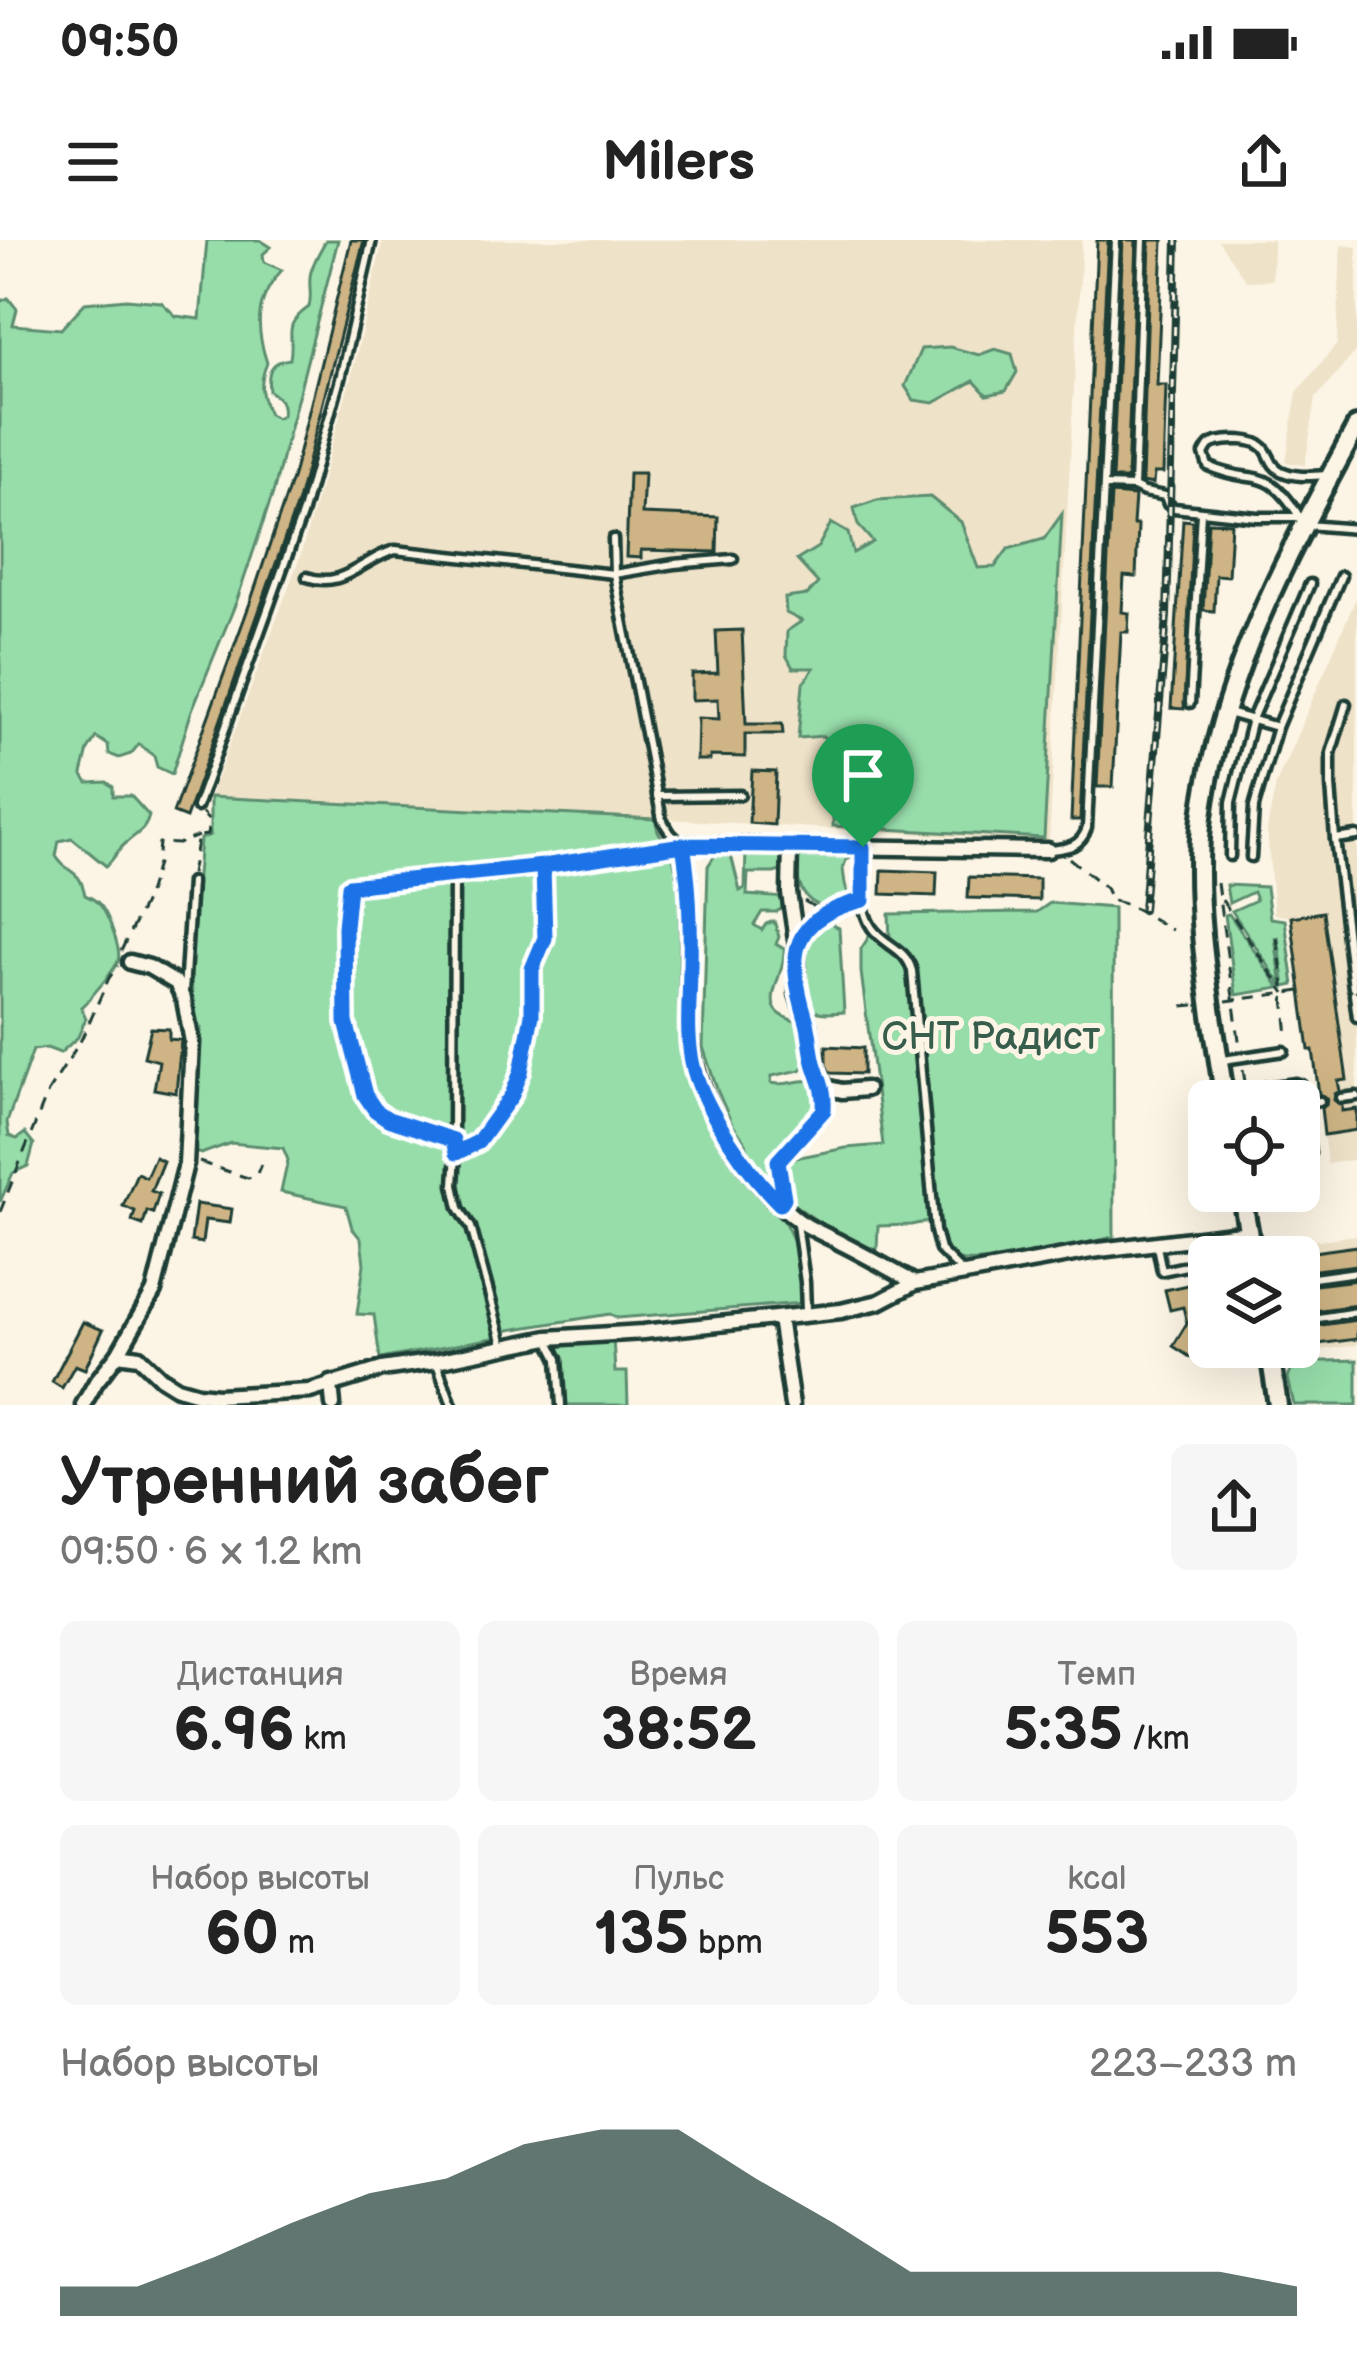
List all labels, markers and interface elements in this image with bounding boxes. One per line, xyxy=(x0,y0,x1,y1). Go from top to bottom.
text: 09:50 xyxy=(60,15,179,70)
icon: menu xyxy=(60,129,126,195)
icon: share xyxy=(1231,129,1297,195)
text: Milers xyxy=(602,130,755,195)
pin xyxy=(812,724,914,847)
icon: arrive xyxy=(830,742,896,808)
park label: СНТ Радист xyxy=(882,1014,1101,1061)
map controls xyxy=(1188,1080,1320,1368)
button: locate xyxy=(1188,1080,1320,1212)
button: layers xyxy=(1188,1236,1320,1368)
text: Утренний забег xyxy=(60,1444,549,1523)
button: share xyxy=(1171,1444,1297,1570)
text: 09:50 · 6 × 1.2 km xyxy=(60,1529,362,1576)
text: Дистанция xyxy=(177,1655,344,1695)
text: Время xyxy=(629,1655,728,1695)
text: Темп xyxy=(1058,1655,1136,1695)
text: 6.96 xyxy=(173,1695,295,1767)
text: 38:52 xyxy=(600,1695,757,1767)
text: 5:35 xyxy=(1004,1695,1123,1767)
text: km xyxy=(295,1719,347,1759)
text: /km xyxy=(1123,1719,1190,1759)
text: Набор высоты xyxy=(150,1859,370,1899)
text: Пульс xyxy=(633,1859,724,1899)
text: kcal xyxy=(1067,1859,1126,1899)
text: 60 xyxy=(205,1899,279,1971)
text: 135 xyxy=(594,1899,689,1971)
text: 553 xyxy=(1045,1899,1149,1971)
text: m xyxy=(279,1923,315,1963)
text: bpm xyxy=(689,1923,763,1963)
text: Набор высоты xyxy=(60,2041,320,2088)
text: 223–233 m xyxy=(1089,2041,1297,2088)

